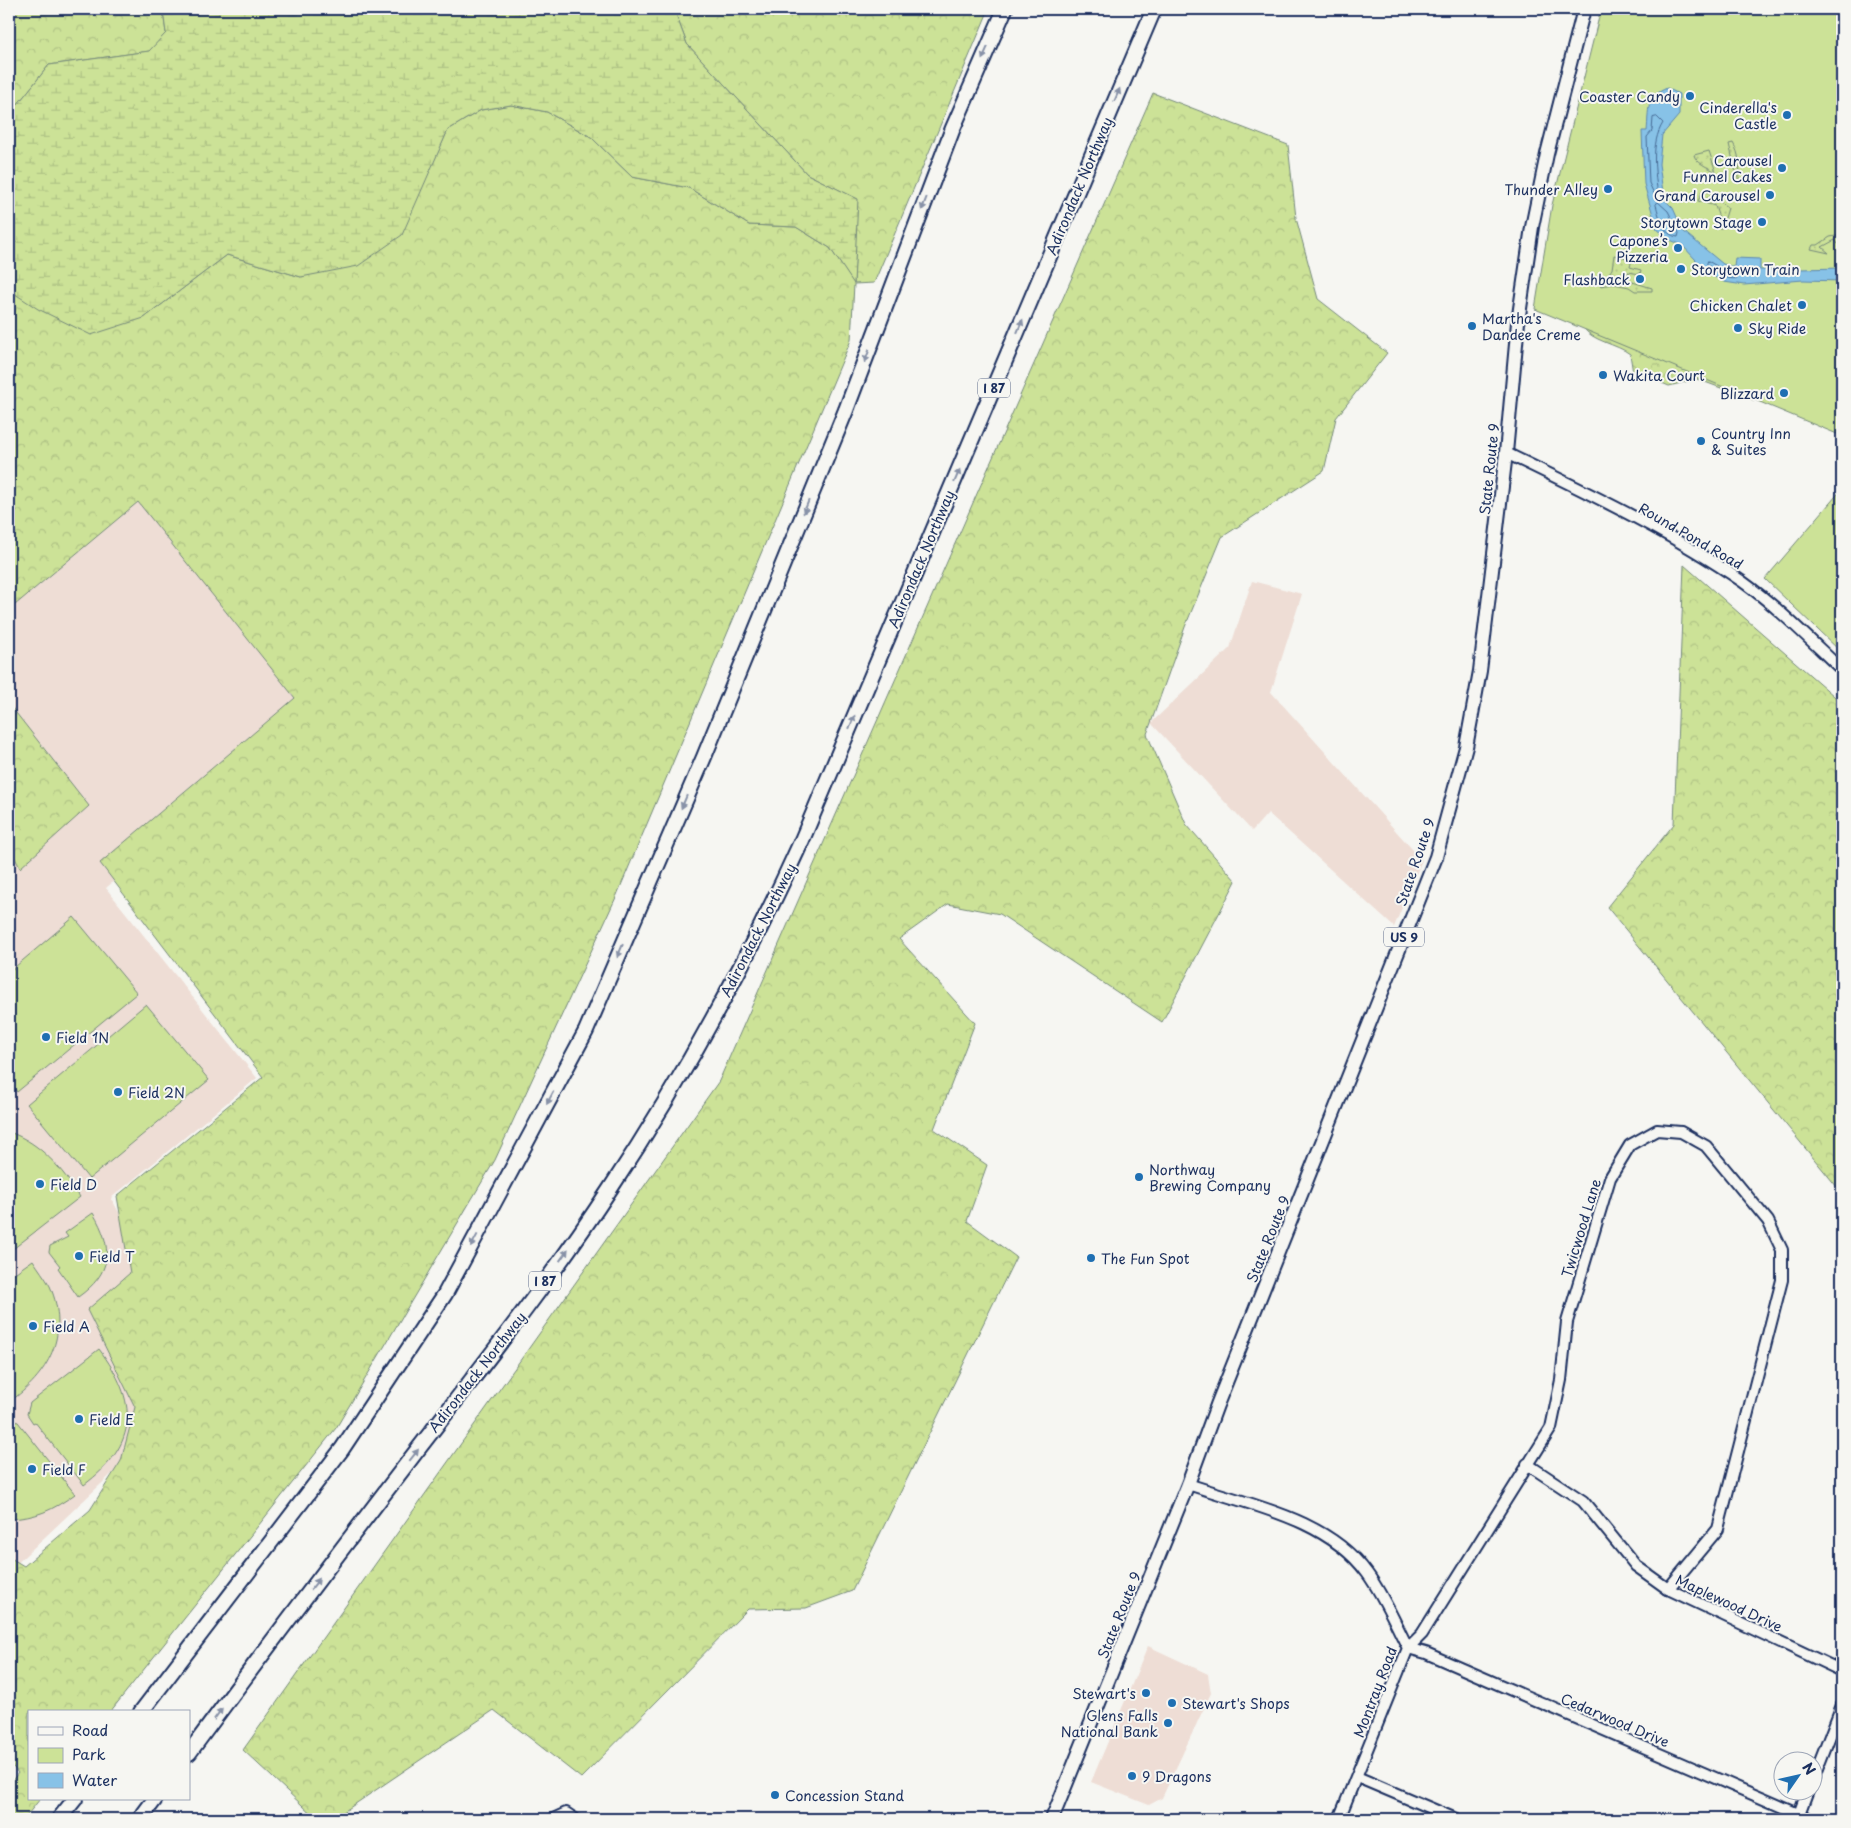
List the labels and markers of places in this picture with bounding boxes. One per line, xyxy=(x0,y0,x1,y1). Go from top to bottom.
place label: Coaster Candy xyxy=(1579,86,1680,107)
marker: Coaster Candy xyxy=(1684,90,1696,102)
place label: Cinderella's Castle xyxy=(1699,97,1777,134)
marker: Cinderella's Castle xyxy=(1781,109,1793,121)
place label: Carousel Funnel Cakes xyxy=(1683,150,1772,187)
marker: Carousel Funnel Cakes xyxy=(1776,162,1788,174)
place label: Thunder Alley xyxy=(1504,179,1598,200)
marker: Thunder Alley xyxy=(1602,183,1614,195)
place label: Grand Carousel xyxy=(1654,185,1760,206)
marker: Grand Carousel xyxy=(1764,189,1776,201)
place label: Storytown Stage xyxy=(1640,212,1752,233)
marker: Storytown Stage xyxy=(1756,216,1768,228)
place label: Capone’s Pizzeria xyxy=(1609,230,1668,267)
marker: Capone’s Pizzeria xyxy=(1672,242,1684,254)
place label: Storytown Train xyxy=(1691,259,1800,280)
marker: Storytown Train xyxy=(1675,263,1687,275)
place label: Flashback xyxy=(1563,269,1630,290)
marker: Flashback xyxy=(1634,273,1646,285)
place label: Chicken Chalet xyxy=(1690,295,1792,316)
marker: Chicken Chalet xyxy=(1796,299,1808,311)
place label: Martha's Dandee Creme xyxy=(1482,308,1581,345)
place label: Sky Ride xyxy=(1748,318,1806,339)
marker: Martha's Dandee Creme xyxy=(1466,320,1478,332)
marker: Sky Ride xyxy=(1732,322,1744,334)
place label: Wakita Court xyxy=(1613,365,1705,386)
marker: Wakita Court xyxy=(1597,369,1609,381)
place label: Blizzard xyxy=(1720,383,1774,404)
marker: Blizzard xyxy=(1778,387,1790,399)
place label: Country Inn & Suites xyxy=(1711,423,1791,460)
marker: Country Inn & Suites xyxy=(1695,435,1707,447)
place label: Field 1N xyxy=(56,1027,109,1048)
marker: Field 1N xyxy=(40,1031,52,1043)
place label: Field 2N xyxy=(128,1082,185,1103)
marker: Field 2N xyxy=(112,1086,124,1098)
place label: Northway Brewing Company xyxy=(1149,1159,1271,1196)
marker: Northway Brewing Company xyxy=(1133,1171,1145,1183)
place label: Field D xyxy=(50,1174,97,1195)
marker: Field D xyxy=(34,1178,46,1190)
place label: Field T xyxy=(89,1246,135,1267)
place label: The Fun Spot xyxy=(1101,1248,1190,1269)
marker: Field T xyxy=(73,1250,85,1262)
marker: The Fun Spot xyxy=(1085,1252,1097,1264)
place label: Field A xyxy=(43,1316,90,1337)
marker: Field A xyxy=(27,1320,39,1332)
place label: Field E xyxy=(89,1409,134,1430)
marker: Field E xyxy=(73,1413,85,1425)
place label: Field F xyxy=(42,1459,86,1480)
marker: Field F xyxy=(26,1463,38,1475)
place label: Stewart's xyxy=(1072,1683,1136,1704)
marker: Stewart's xyxy=(1140,1687,1152,1699)
place label: Stewart's Shops xyxy=(1182,1693,1290,1714)
marker: Stewart's Shops xyxy=(1166,1697,1178,1709)
place label: Glens Falls National Bank xyxy=(1061,1705,1158,1742)
marker: Glens Falls National Bank xyxy=(1162,1717,1174,1729)
place label: 9 Dragons xyxy=(1142,1766,1211,1787)
marker: 9 Dragons xyxy=(1126,1770,1138,1782)
place label: Concession Stand xyxy=(785,1785,904,1806)
marker: Concession Stand xyxy=(769,1789,781,1801)

